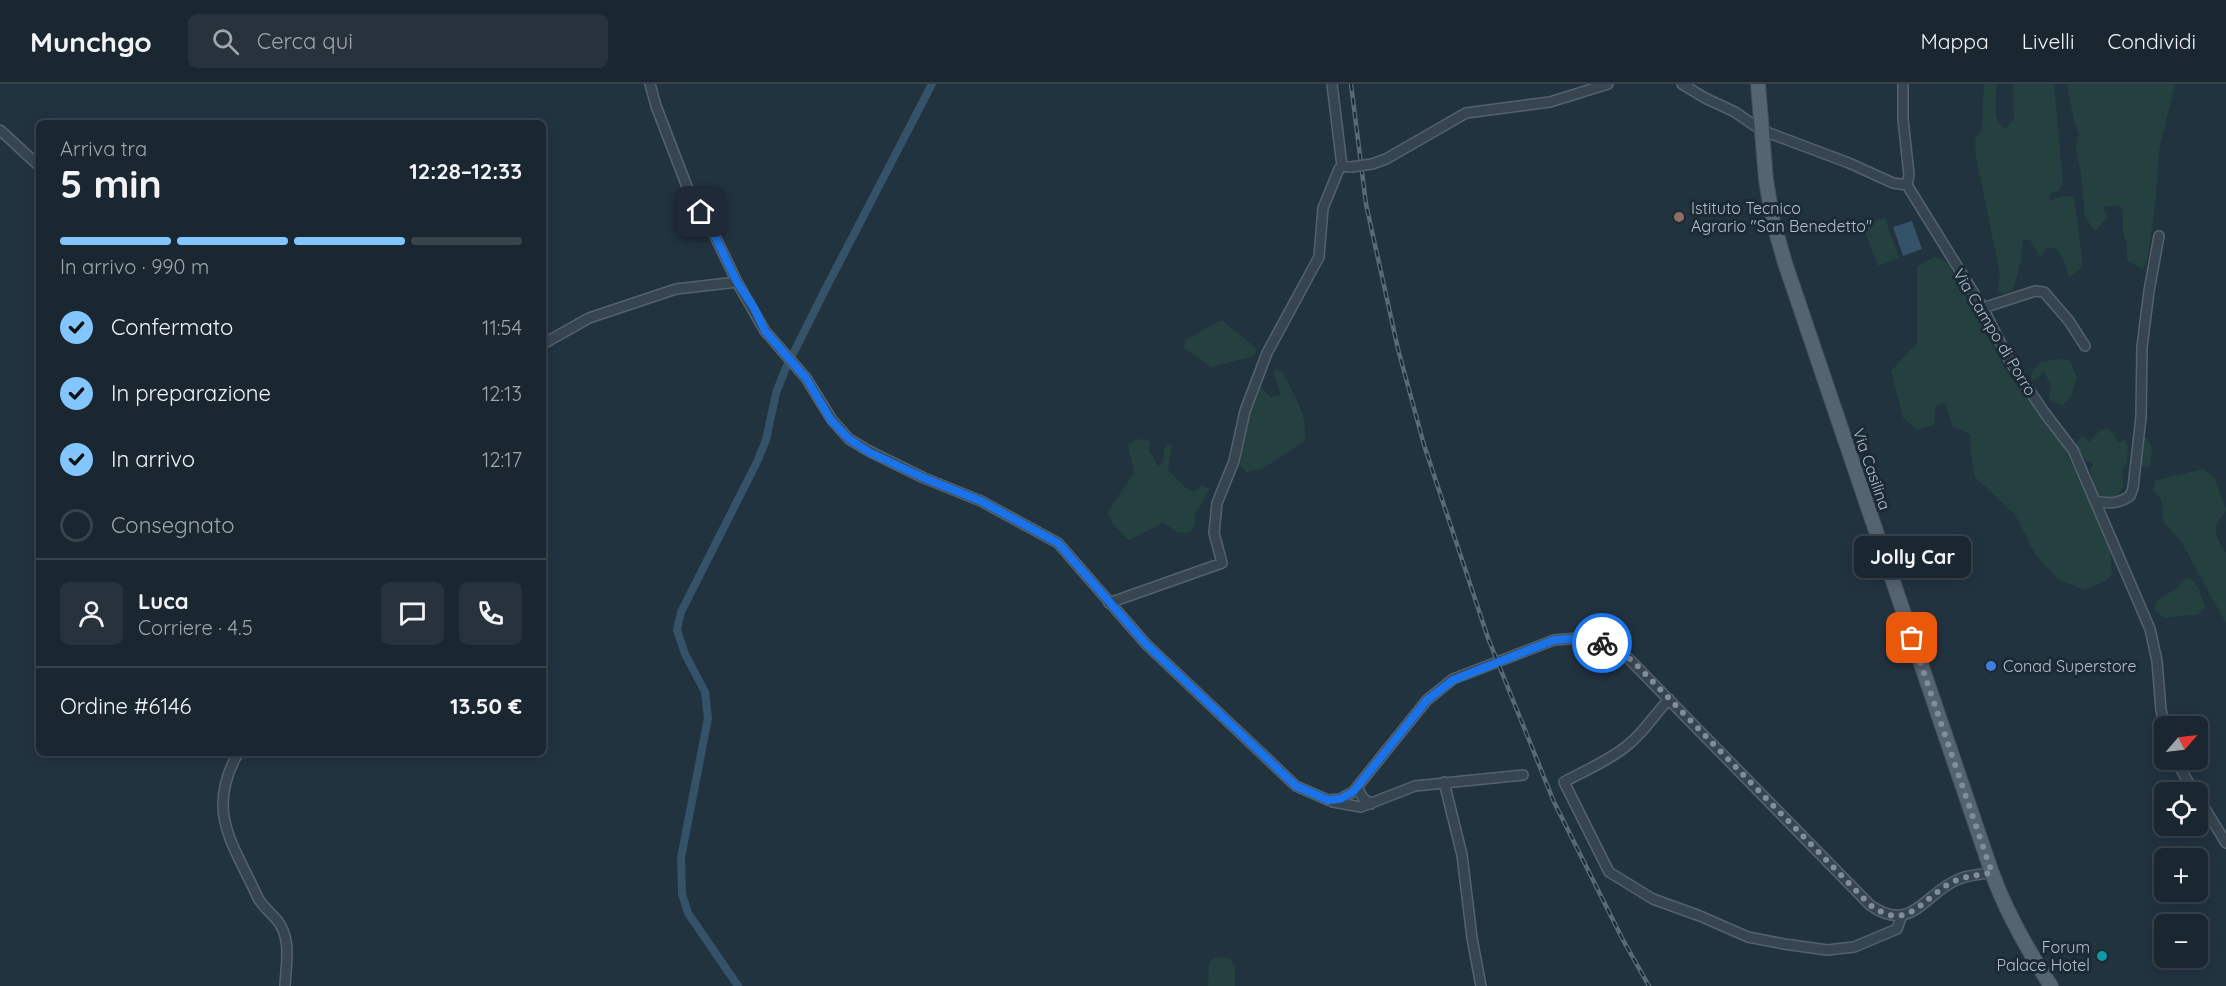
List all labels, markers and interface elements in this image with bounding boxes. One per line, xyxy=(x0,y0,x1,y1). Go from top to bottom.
search box xyxy=(188,14,608,68)
text: Munchgo xyxy=(30,24,152,59)
icon: search xyxy=(209,25,242,58)
text: Cerca qui xyxy=(257,27,353,55)
text: Mappa xyxy=(1920,28,1989,54)
text: Livelli xyxy=(2022,28,2074,54)
text: Condividi xyxy=(2107,28,2196,54)
text: Arriva tra xyxy=(60,136,147,161)
text: 12:28–12:33 xyxy=(409,157,522,185)
text: 5 min xyxy=(60,159,162,208)
pin xyxy=(675,186,726,237)
icon: home xyxy=(684,195,717,228)
place label: Istituto Tecnico Agrario "San Benedetto" xyxy=(1691,198,1872,236)
marker: Istituto Tecnico Agrario "San Benedetto" xyxy=(1672,210,1686,224)
text: In arrivo · 990 m xyxy=(60,254,209,279)
street label: Via Campo di Porro xyxy=(1949,265,2041,399)
icon: check xyxy=(60,311,93,344)
text: Confermato xyxy=(111,313,233,341)
text: 11:54 xyxy=(482,315,522,340)
icon: check xyxy=(60,377,93,410)
text: In preparazione xyxy=(111,379,271,407)
text: 12:13 xyxy=(482,381,522,406)
street label: Via Casilina xyxy=(1849,425,1895,513)
icon: check xyxy=(60,443,93,476)
text: In arrivo xyxy=(111,445,195,473)
text: 12:17 xyxy=(482,447,522,472)
text: Consegnato xyxy=(111,511,234,539)
callout: Jolly Car xyxy=(1854,536,1970,578)
text: Jolly Car xyxy=(1870,544,1955,569)
button: person xyxy=(60,582,123,645)
button: chat xyxy=(381,582,444,645)
button: phone xyxy=(459,582,522,645)
text: Luca xyxy=(138,587,189,615)
pin xyxy=(1886,612,1937,663)
courier xyxy=(1572,613,1632,673)
text: Corriere · 4.5 xyxy=(138,615,253,640)
icon: bag xyxy=(1895,621,1928,654)
icon: bike xyxy=(1586,627,1619,660)
place label: Conad Superstore xyxy=(2003,656,2136,676)
marker: Conad Superstore xyxy=(1984,659,1998,673)
text: Ordine #6146 xyxy=(60,692,191,720)
text: 13.50 € xyxy=(450,692,522,720)
north arrow xyxy=(2154,716,2208,770)
map controls xyxy=(2154,716,2208,968)
button: locate xyxy=(2154,782,2208,836)
button: + xyxy=(2154,848,2208,902)
button: − xyxy=(2154,914,2208,968)
place label: Forum Palace Hotel xyxy=(1997,937,2090,975)
marker: Forum Palace Hotel xyxy=(2095,949,2109,963)

